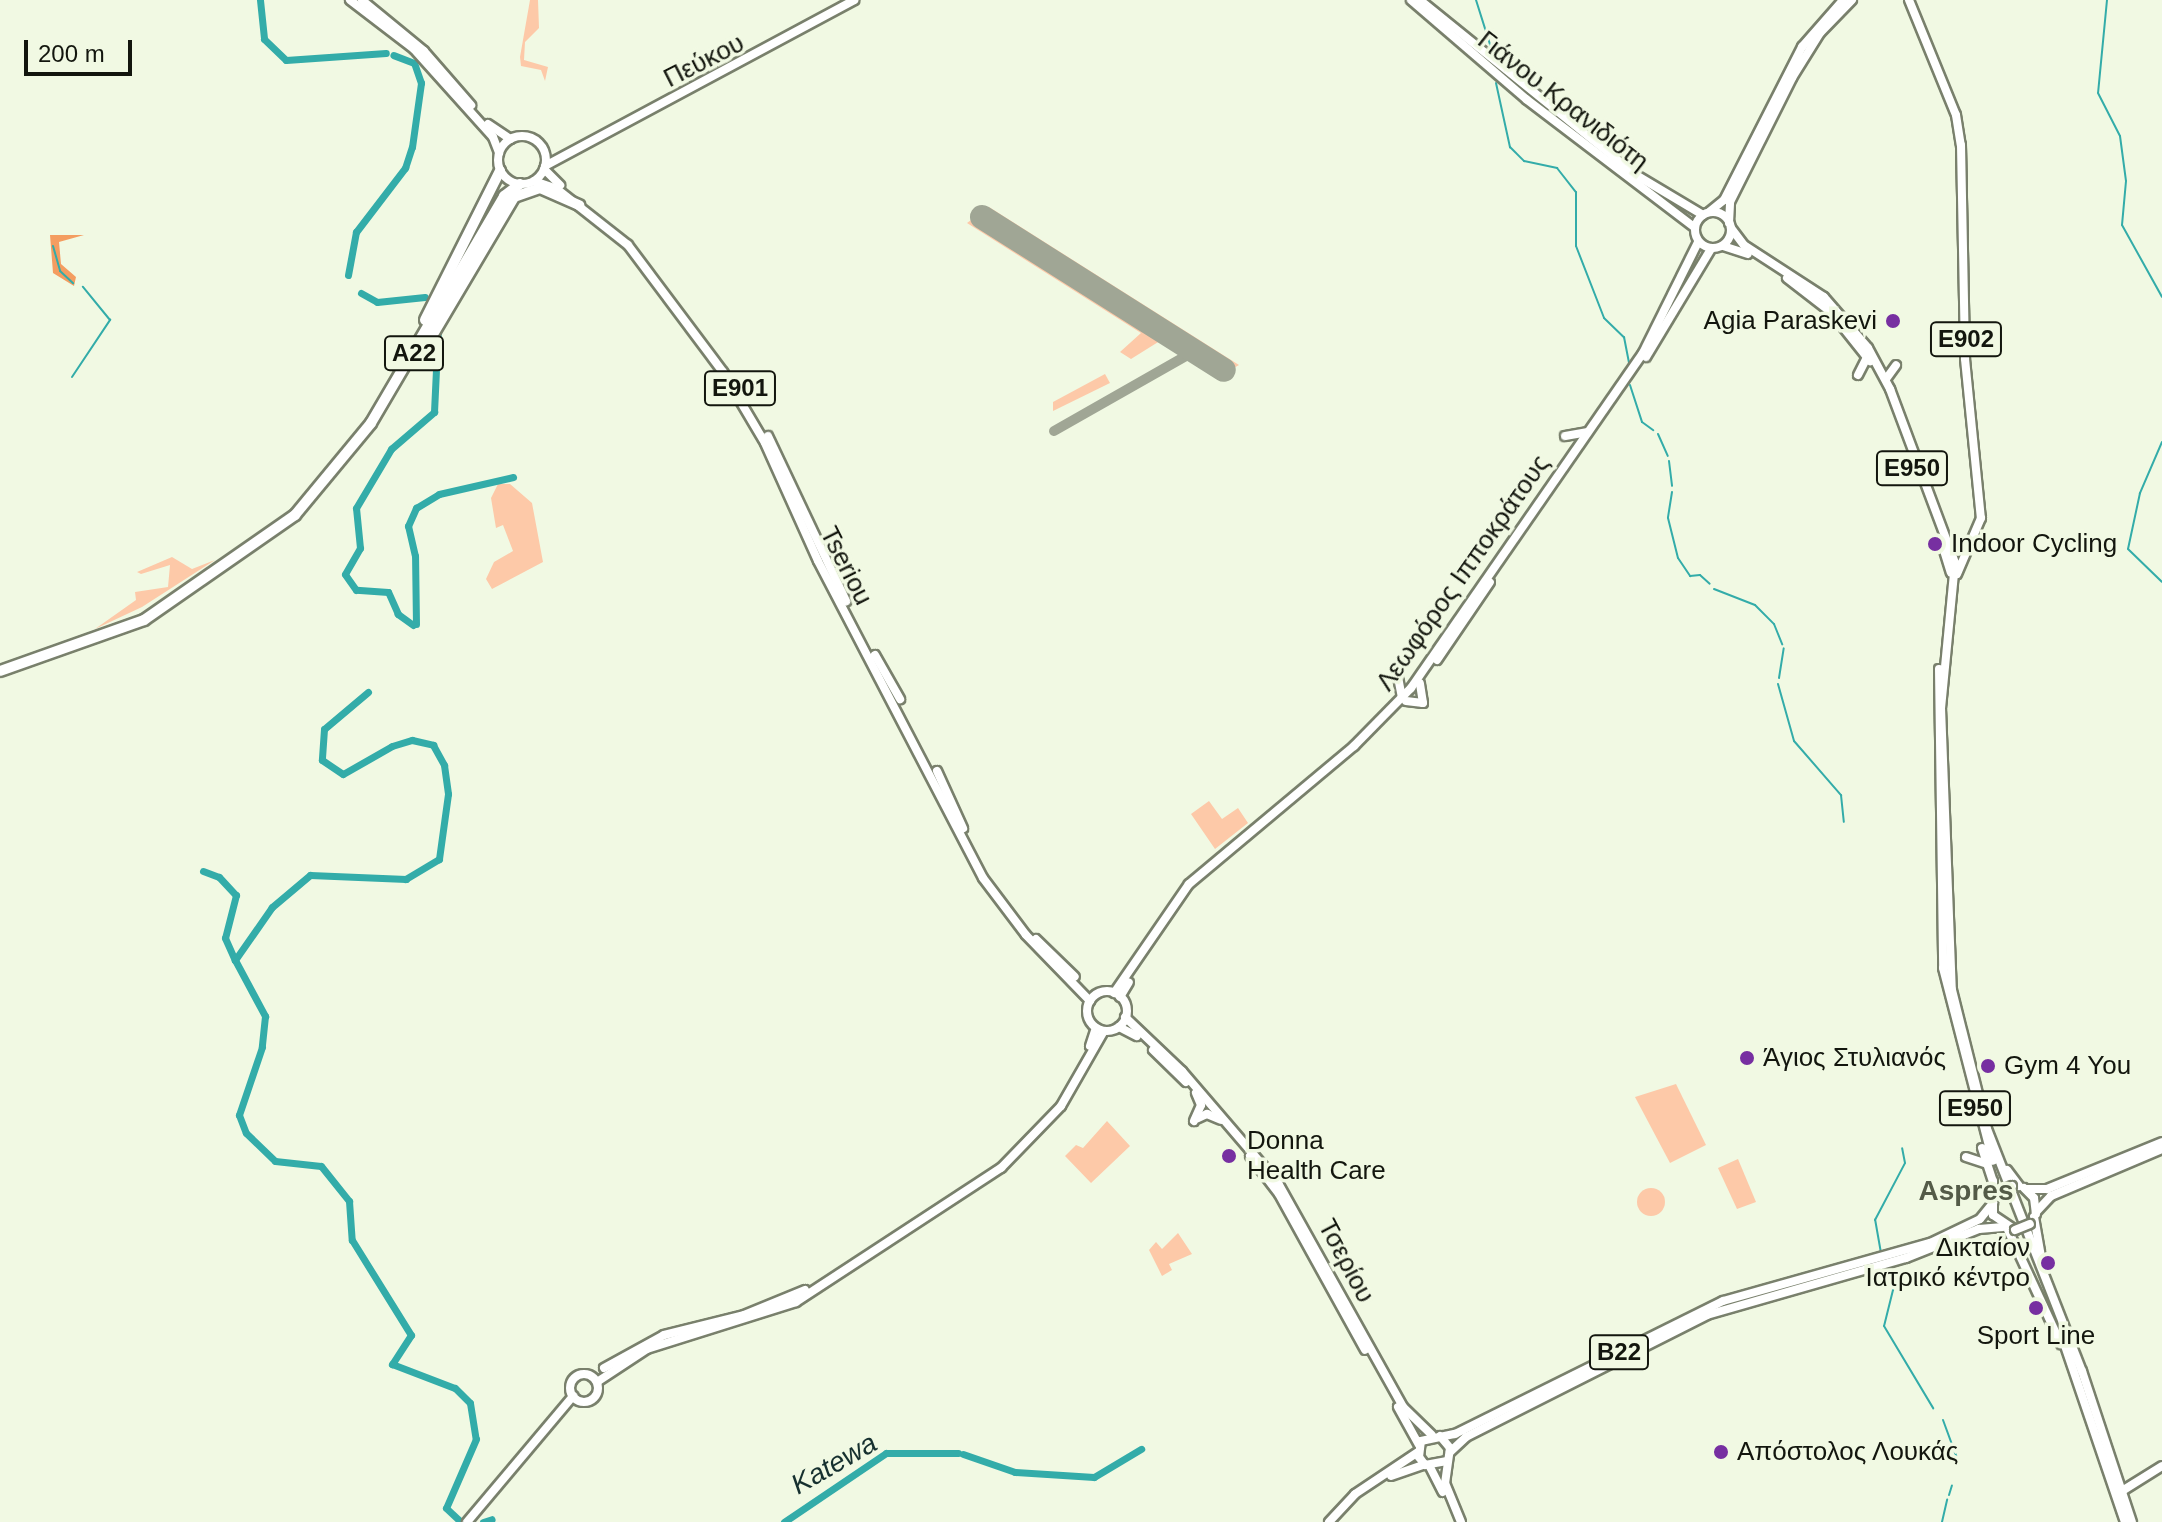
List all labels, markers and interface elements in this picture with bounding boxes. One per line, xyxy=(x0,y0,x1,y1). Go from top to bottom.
scale bar xyxy=(28,24,136,74)
street label: Γιάνου Κρανιδιότη xyxy=(1471,25,1655,177)
street label: Πεύκου xyxy=(659,28,749,94)
text: 200 m xyxy=(38,40,105,67)
place label: Agia Paraskevi xyxy=(1704,305,1877,337)
marker: Agia Paraskevi xyxy=(1884,312,1902,330)
road number: E902 xyxy=(1928,319,2004,359)
road number: A22 xyxy=(382,333,446,373)
road number: E901 xyxy=(702,368,778,408)
road number: E950 xyxy=(1874,448,1950,488)
street label: Λεωφόρος Ιπποκράτους xyxy=(1370,449,1556,697)
street label: Tseriou xyxy=(813,522,879,610)
place label: Indoor Cycling xyxy=(1951,528,2117,560)
marker: Indoor Cycling xyxy=(1926,535,1944,553)
place label: Άγιος Στυλιανός xyxy=(1763,1042,1946,1074)
marker: Άγιος Στυλιανός xyxy=(1738,1049,1756,1067)
place label: Gym 4 You xyxy=(2004,1050,2132,1082)
marker: Gym 4 You xyxy=(1979,1057,1997,1075)
road number: E950 xyxy=(1937,1088,2013,1128)
place label: Donna Health Care xyxy=(1247,1125,1386,1186)
marker: Donna Health Care xyxy=(1218,1145,1240,1167)
district label: Aspres xyxy=(1919,1174,2013,1208)
street label: Τσερίου xyxy=(1311,1214,1381,1308)
place label: Δικταίον Ιατρικό κέντρο xyxy=(1865,1232,2030,1294)
marker: Δικταίον Ιατρικό κέντρο xyxy=(2037,1252,2059,1274)
marker: Sport Line xyxy=(2027,1299,2045,1317)
place label: Sport Line xyxy=(1977,1320,2095,1352)
road number: B22 xyxy=(1587,1332,1651,1372)
water label: Katewa xyxy=(785,1426,883,1502)
place label: Απόστολος Λουκάς xyxy=(1737,1436,1960,1468)
marker: Απόστολος Λουκάς xyxy=(1712,1443,1730,1461)

